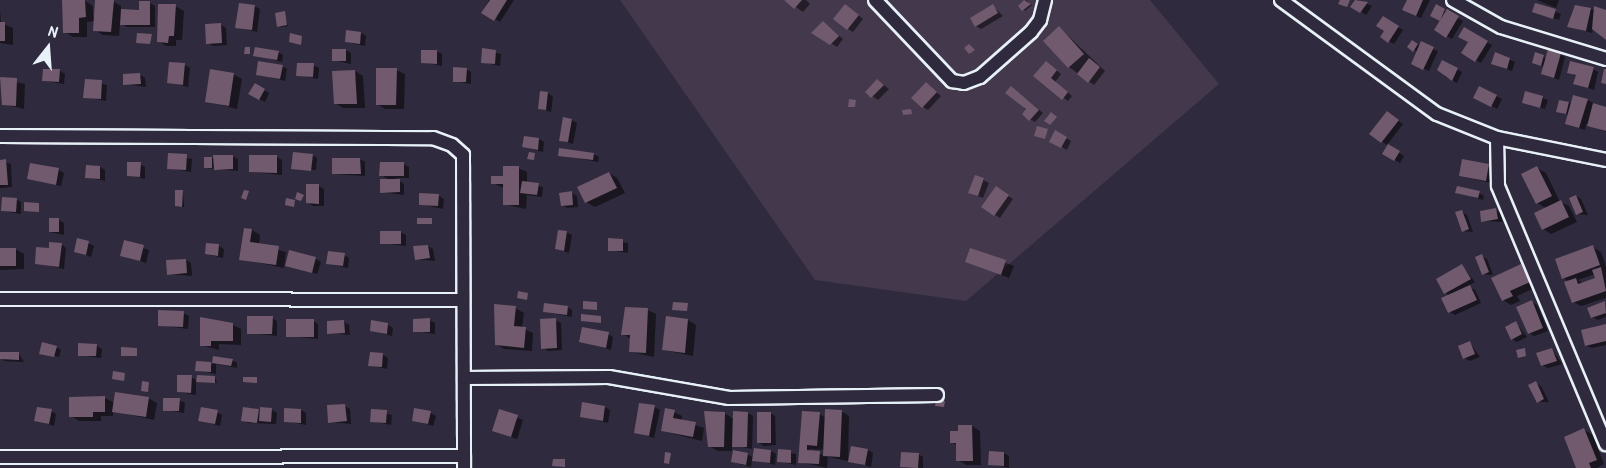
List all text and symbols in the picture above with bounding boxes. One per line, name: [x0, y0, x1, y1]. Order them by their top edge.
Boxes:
north arrow: [18, 18, 78, 78]
text: N: [46, 19, 61, 43]

